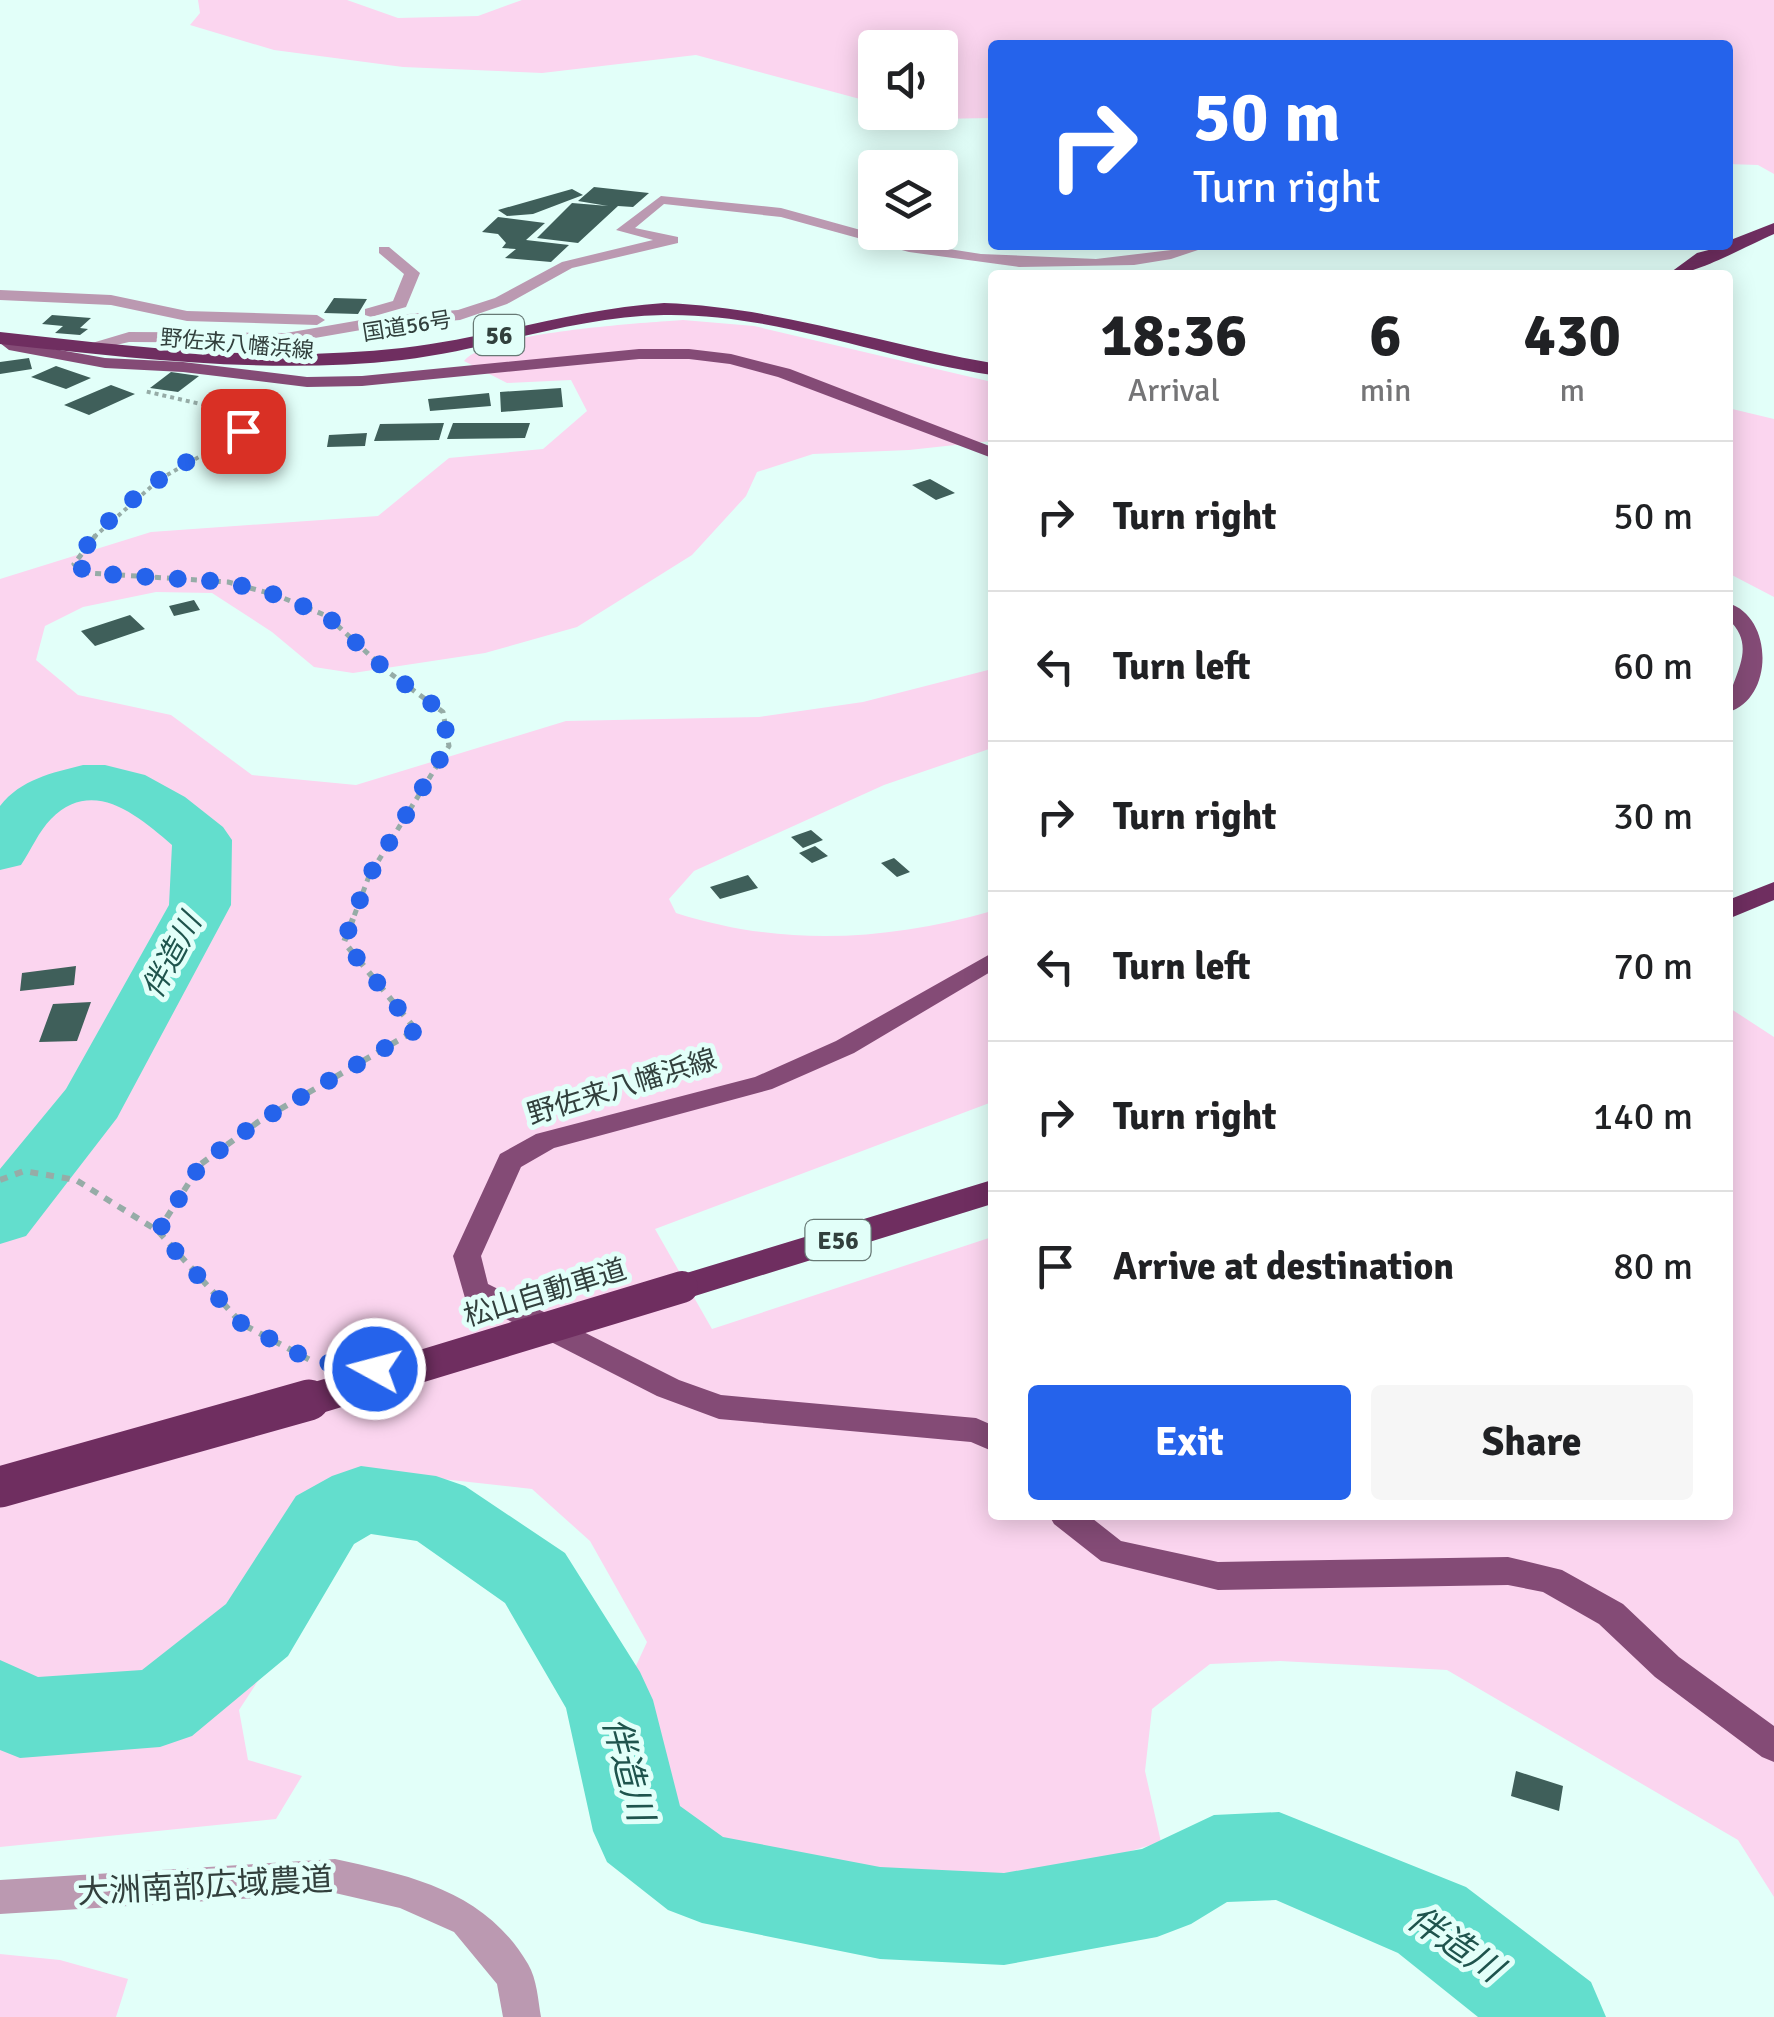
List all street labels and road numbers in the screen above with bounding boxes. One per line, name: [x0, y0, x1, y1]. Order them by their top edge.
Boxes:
street label: 国道56号: [361, 306, 453, 346]
road number: 56: [474, 315, 524, 355]
street label: 野佐来八幡浜線: [159, 324, 315, 364]
street label: 野佐来八幡浜線: [523, 1042, 721, 1132]
road number: E56: [806, 1220, 870, 1260]
street label: 松山自動車道: [460, 1252, 630, 1334]
street label: 大洲南部広域農道: [76, 1860, 334, 1912]

